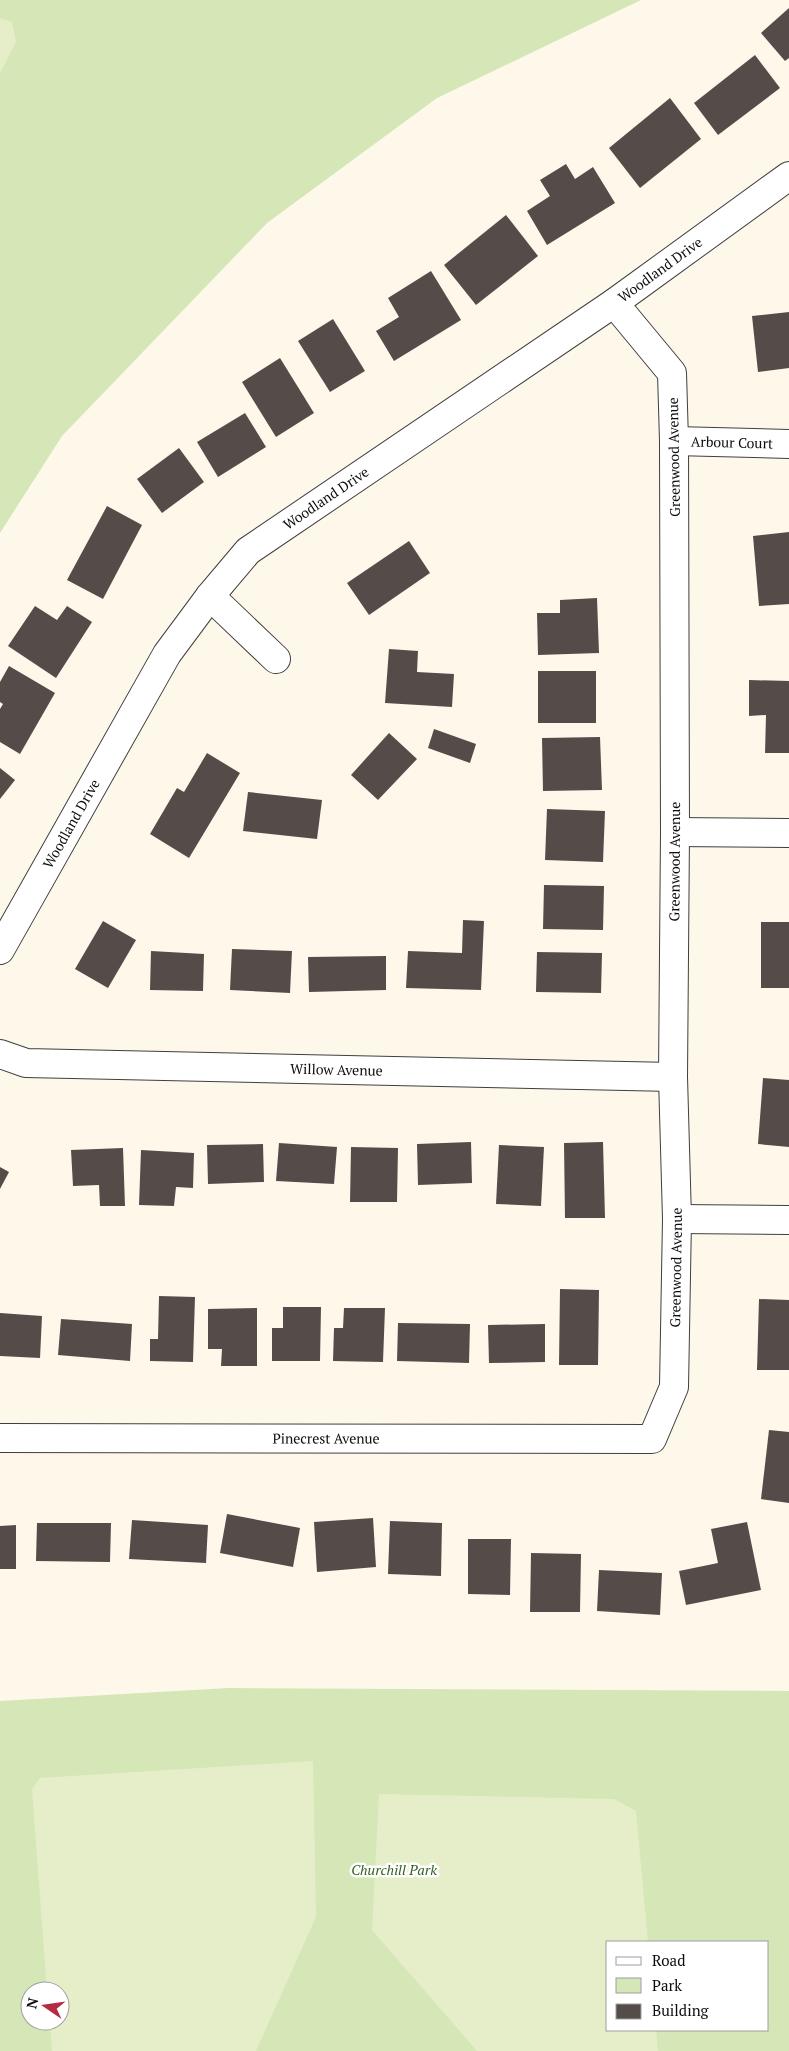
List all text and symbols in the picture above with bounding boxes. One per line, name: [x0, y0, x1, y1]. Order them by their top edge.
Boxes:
street label: Woodland Drive: [614, 232, 706, 306]
street label: Greenwood Avenue: [663, 397, 684, 517]
street label: Arbour Court: [691, 431, 774, 453]
street label: Woodland Drive: [279, 462, 372, 534]
street label: Woodland Drive: [38, 775, 104, 872]
street label: Greenwood Avenue: [664, 802, 684, 922]
street label: Willow Avenue: [290, 1059, 383, 1080]
street label: Greenwood Avenue: [665, 1207, 686, 1328]
street label: Pinecrest Avenue: [272, 1428, 380, 1448]
park label: Churchill Park: [351, 1860, 437, 1879]
legend: [606, 1941, 769, 2031]
text: Road: [652, 1950, 685, 1970]
text: Park: [652, 1975, 682, 1995]
north arrow: [20, 1981, 70, 2031]
text: N: [21, 1995, 42, 2010]
text: Building: [652, 2000, 710, 2020]

